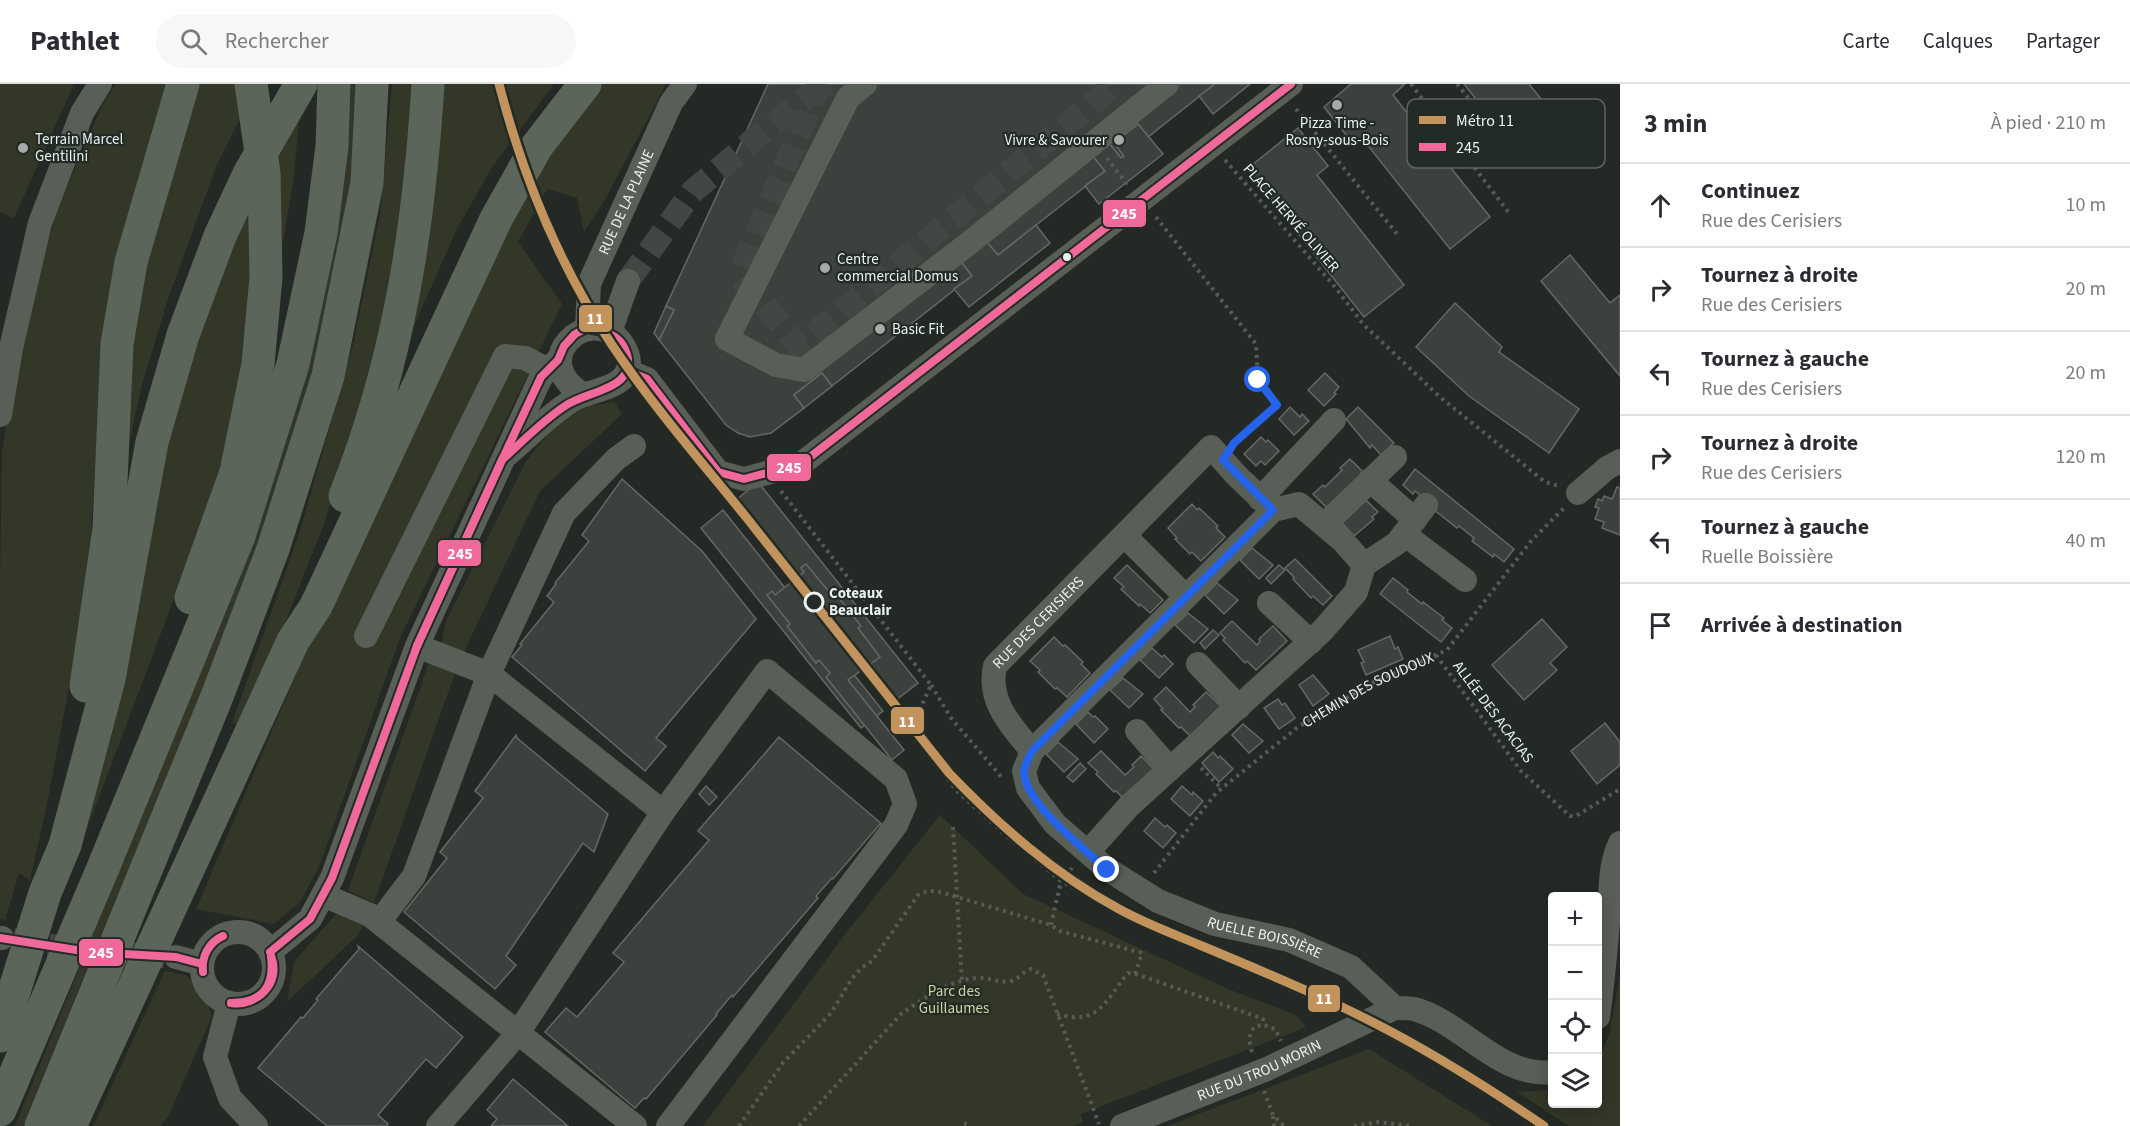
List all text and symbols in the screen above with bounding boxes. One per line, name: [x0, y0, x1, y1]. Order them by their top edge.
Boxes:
search box: [156, 14, 576, 68]
text: Pathlet: [30, 21, 120, 61]
icon: search: [177, 25, 210, 58]
text: Rechercher: [225, 25, 329, 57]
text: Carte: [1843, 26, 1890, 56]
text: Calques: [1923, 26, 1993, 56]
text: Partager: [2026, 26, 2100, 56]
marker: Pizza Time - Rosny-sous-Bois: [1330, 98, 1344, 112]
legend: [1407, 99, 1605, 168]
text: 3 min: [1644, 105, 1707, 142]
text: À pied · 210 m: [1991, 109, 2106, 137]
text: Métro 11: [1456, 110, 1514, 132]
place label: Pizza Time - Rosny-sous-Bois: [1285, 113, 1389, 151]
place label: Terrain Marcel Gentilini: [35, 129, 123, 167]
place label: Vivre & Savourer: [1004, 130, 1108, 151]
marker: Vivre & Savourer: [1112, 133, 1126, 147]
text: 245: [1456, 137, 1480, 159]
marker: Terrain Marcel Gentilini: [16, 141, 30, 155]
street label: RUE DE LA PLAINE: [593, 146, 659, 258]
street label: PLACE HERVÉ OLIVIER: [1238, 159, 1344, 277]
text: Continuez: [1701, 175, 1800, 207]
icon: ahead: [1644, 189, 1677, 222]
text: 10 m: [2066, 191, 2106, 219]
line badge: 245: [1102, 199, 1147, 228]
text: 245: [1111, 203, 1137, 225]
text: Rue des Cerisiers: [1701, 207, 1842, 235]
place label: Centre commercial Domus: [837, 249, 958, 287]
unlabelled marker: [1061, 251, 1073, 263]
text: Tournez à droite: [1701, 259, 1858, 291]
marker: Centre commercial Domus: [818, 261, 832, 275]
icon: right: [1644, 273, 1677, 306]
text: 20 m: [2066, 275, 2106, 303]
text: Rue des Cerisiers: [1701, 291, 1842, 319]
line badge: 11: [578, 304, 613, 333]
text: 11: [587, 308, 603, 330]
place label: Basic Fit: [892, 319, 944, 340]
marker: Basic Fit: [873, 322, 887, 336]
text: Tournez à gauche: [1701, 343, 1869, 375]
icon: left: [1644, 357, 1677, 390]
text: 20 m: [2066, 359, 2106, 387]
route start: [1244, 366, 1270, 392]
text: Rue des Cerisiers: [1701, 375, 1842, 403]
text: Tournez à droite: [1701, 427, 1858, 459]
icon: right: [1644, 441, 1677, 474]
text: 120 m: [2056, 443, 2106, 471]
line badge: 245: [766, 453, 812, 482]
text: 245: [776, 457, 802, 479]
text: Rue des Cerisiers: [1701, 459, 1842, 487]
text: Tournez à gauche: [1701, 511, 1869, 543]
icon: left: [1644, 525, 1677, 558]
text: 40 m: [2066, 527, 2106, 555]
line badge: 245: [437, 539, 482, 567]
text: 245: [447, 543, 473, 565]
text: Ruelle Boissière: [1701, 543, 1833, 571]
street label: RUE DES CERISIERS: [988, 571, 1089, 673]
place label: Coteaux Beauclair: [829, 583, 891, 621]
marker: Coteaux Beauclair: [804, 592, 824, 612]
icon: arrive: [1644, 609, 1677, 642]
text: Arrivée à destination: [1701, 609, 1903, 641]
street label: CHEMIN DES SOUDOUX: [1298, 646, 1437, 733]
street label: ALLÉE DES ACACIAS: [1448, 657, 1538, 767]
line badge: 11: [890, 706, 925, 735]
text: 11: [899, 711, 915, 733]
route end: [1093, 856, 1119, 882]
map controls: [1548, 892, 1602, 1108]
button: +: [1548, 892, 1602, 946]
street label: RUELLE BOISSIÈRE: [1204, 911, 1326, 964]
line badge: 245: [78, 938, 124, 967]
text: 245: [88, 942, 114, 964]
button: −: [1548, 946, 1602, 1000]
park label: Parc des Guillaumes: [919, 981, 989, 1019]
line badge: 11: [1307, 984, 1341, 1013]
text: 11: [1316, 988, 1332, 1010]
button: locate: [1548, 1000, 1602, 1054]
street label: RUE DU TROU MORIN: [1194, 1034, 1325, 1106]
button: layers: [1548, 1054, 1602, 1108]

